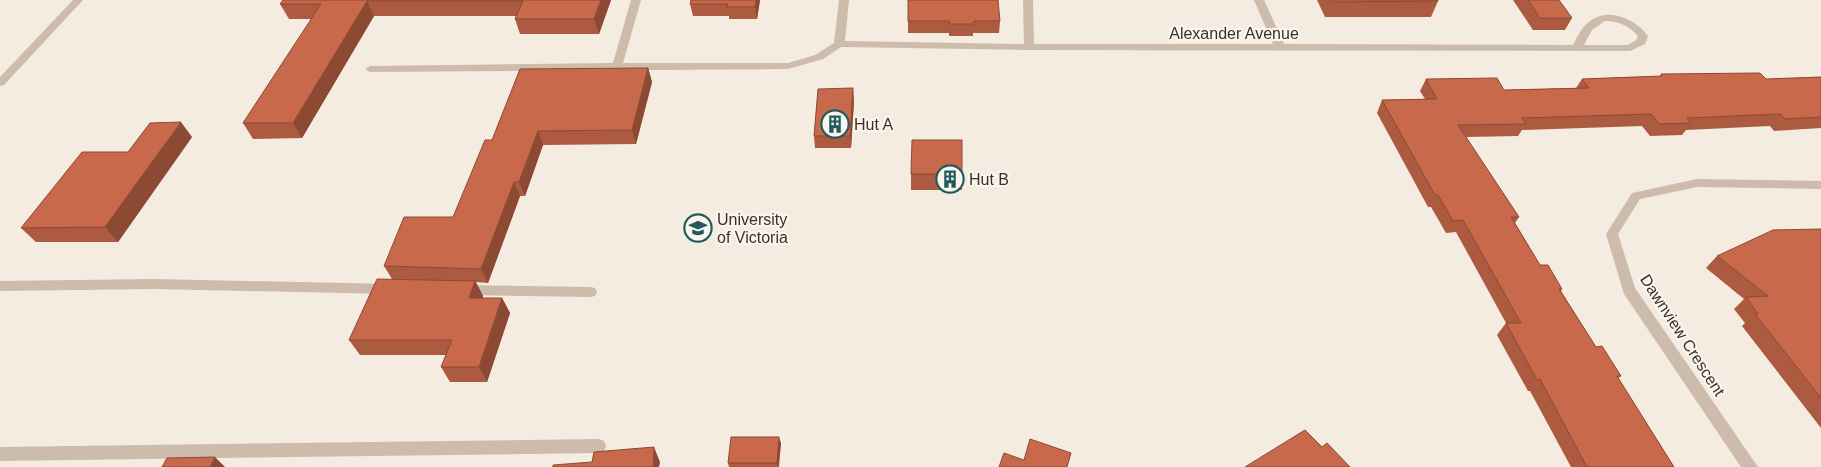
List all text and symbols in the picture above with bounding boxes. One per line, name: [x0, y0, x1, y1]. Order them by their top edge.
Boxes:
street label: Alexander Avenue: [1169, 25, 1299, 42]
building icon: Hut A: [820, 109, 850, 139]
place label: Hut A: [854, 116, 893, 133]
building icon: Hut B: [935, 164, 965, 194]
place label: Hut B: [969, 171, 1009, 188]
place label: University of Victoria: [717, 211, 788, 246]
school or university icon: University of Victoria: [683, 213, 713, 243]
street label: Dawnview Crescent: [1637, 271, 1729, 400]

